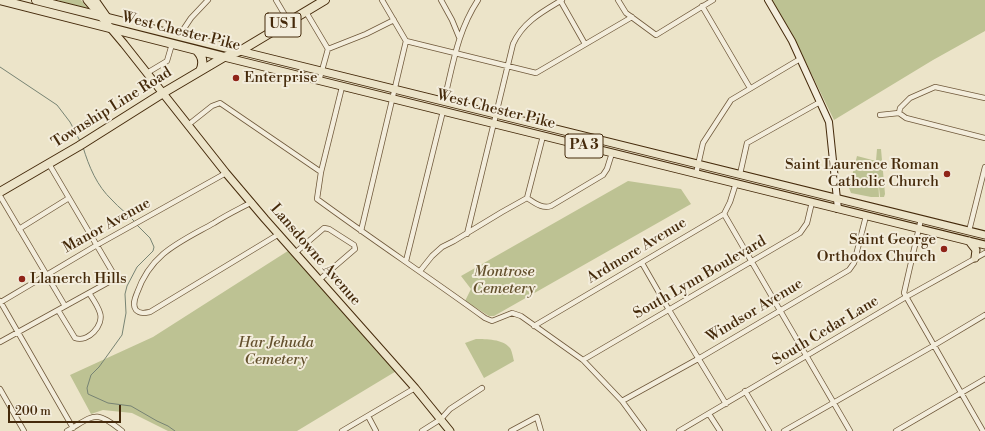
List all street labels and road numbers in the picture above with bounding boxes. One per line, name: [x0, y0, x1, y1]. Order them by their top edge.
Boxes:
street label: West Chester Pike: [120, 9, 242, 55]
road number: US 1: [265, 13, 301, 37]
street label: Township Line Road: [49, 64, 175, 152]
street label: West Chester Pike: [435, 87, 557, 133]
road number: PA 3: [565, 134, 603, 158]
street label: Manor Avenue: [60, 195, 154, 257]
street label: Lansdowne Avenue: [266, 200, 364, 310]
street label: Ardmore Avenue: [584, 214, 690, 288]
street label: South Lynn Boulevard: [630, 233, 770, 323]
street label: Windsor Avenue: [703, 275, 807, 347]
street label: South Cedar Lane: [770, 292, 882, 370]

